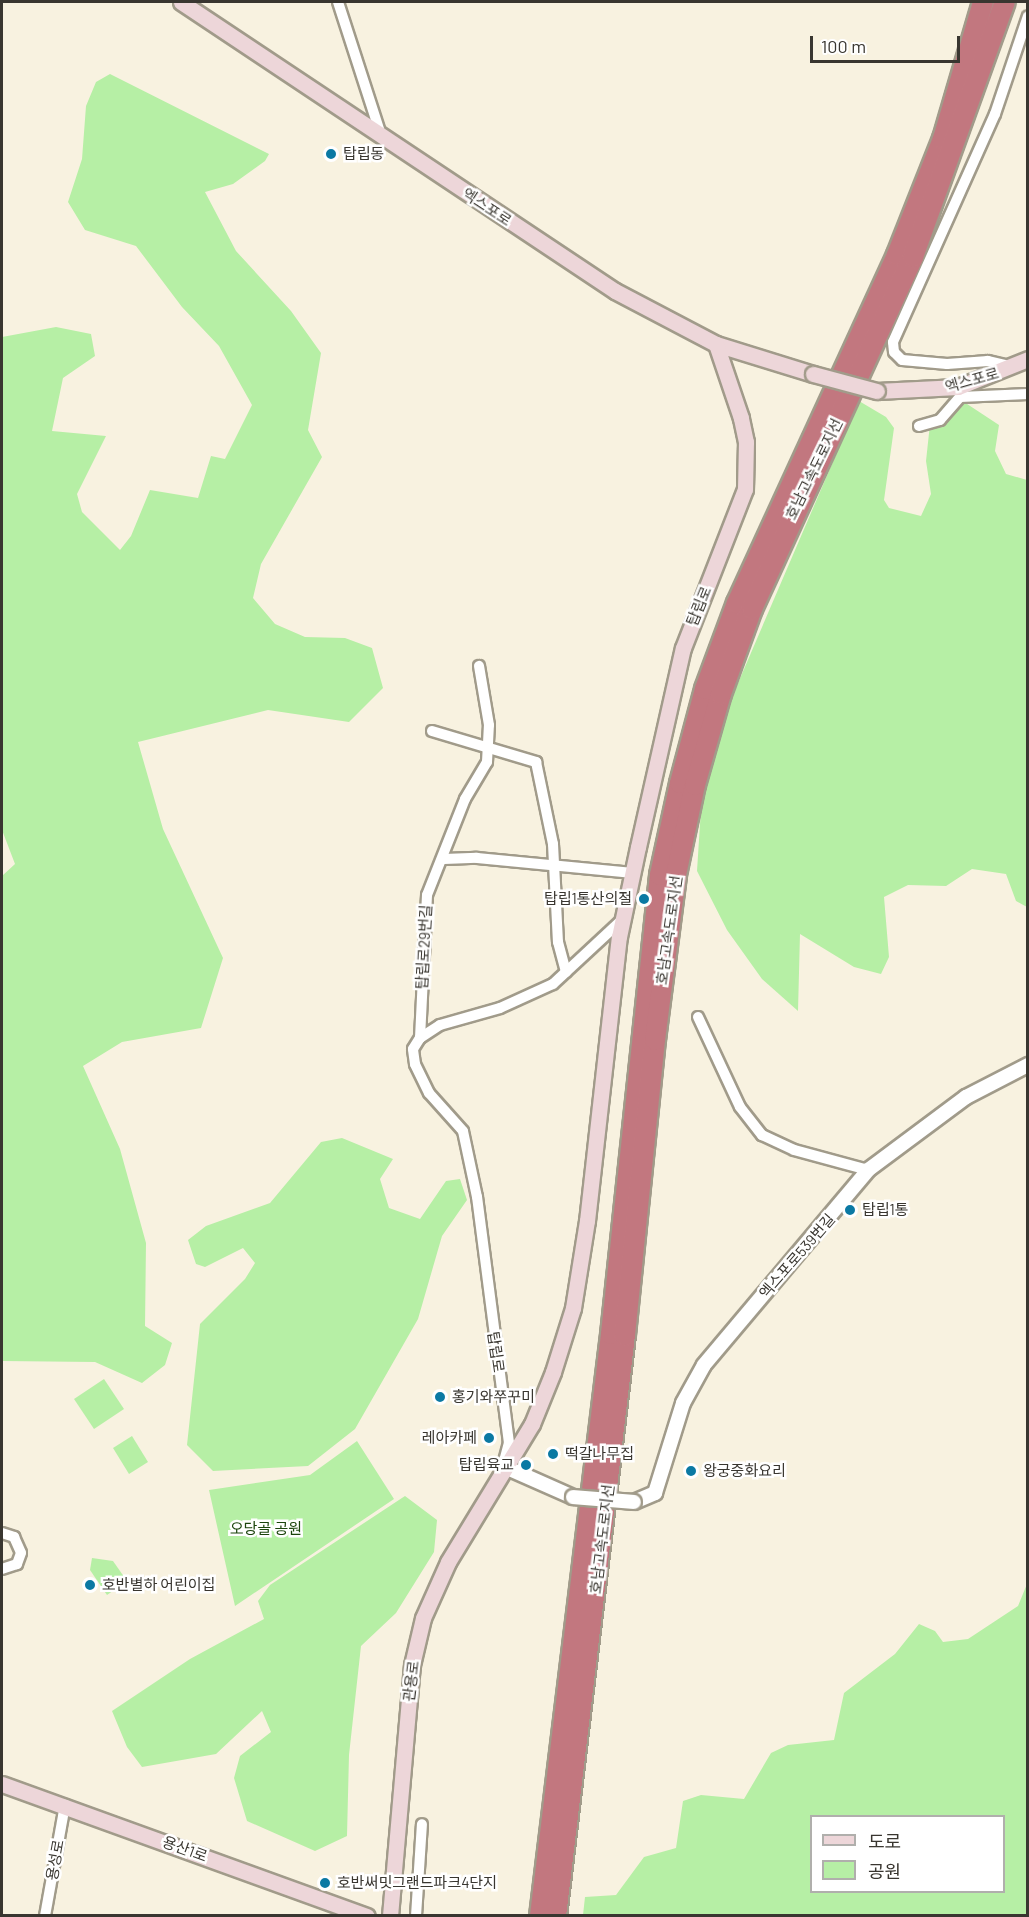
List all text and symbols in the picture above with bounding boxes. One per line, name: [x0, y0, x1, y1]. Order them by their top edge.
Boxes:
scale bar: [813, 24, 963, 62]
text: 100 m: [821, 35, 866, 57]
place label: 탑립동: [343, 145, 384, 163]
marker: 탑립동: [324, 147, 338, 161]
street label: 엑스포로: [459, 184, 515, 230]
street label: 엑스포로: [943, 364, 1001, 396]
street label: 호남고속도로지선: [782, 415, 846, 523]
street label: 탑립로: [683, 583, 715, 629]
street label: 호남고속도로지선: [652, 874, 686, 986]
place label: 탑립1통산의절: [544, 890, 632, 908]
marker: 탑립1통산의절: [637, 892, 651, 906]
street label: 탑립로29번길: [413, 904, 435, 990]
place label: 탑립1통: [862, 1201, 909, 1219]
marker: 탑립1통: [843, 1203, 857, 1217]
street label: 엑스포로539번길: [755, 1210, 839, 1302]
street label: 탑립로: [484, 1330, 508, 1374]
place label: 홍기와쭈꾸미: [452, 1388, 535, 1406]
marker: 홍기와쭈꾸미: [433, 1390, 447, 1404]
place label: 레아카페: [422, 1429, 477, 1447]
marker: 레아카페: [482, 1431, 496, 1445]
place label: 떡갈나무집: [565, 1445, 634, 1463]
marker: 떡갈나무집: [546, 1447, 560, 1461]
place label: 탑립육교: [459, 1456, 514, 1474]
marker: 탑립육교: [519, 1458, 533, 1472]
place label: 왕궁중화요리: [703, 1462, 786, 1480]
marker: 왕궁중화요리: [684, 1464, 698, 1478]
street label: 호남고속도로지선: [586, 1483, 618, 1595]
park label: 오당골 공원: [230, 1520, 302, 1538]
place label: 호반별하 어린이집: [102, 1576, 215, 1594]
marker: 호반별하 어린이집: [83, 1578, 97, 1592]
street label: 관용로: [400, 1659, 422, 1703]
legend: [810, 1815, 1005, 1893]
text: 도로: [868, 1830, 901, 1852]
street label: 용산1로: [160, 1833, 210, 1865]
street label: 용성로: [43, 1838, 67, 1882]
text: 공원: [868, 1860, 901, 1882]
place label: 호반써밋그랜드파크4단지: [337, 1874, 497, 1892]
marker: 호반써밋그랜드파크4단지: [318, 1876, 332, 1890]

